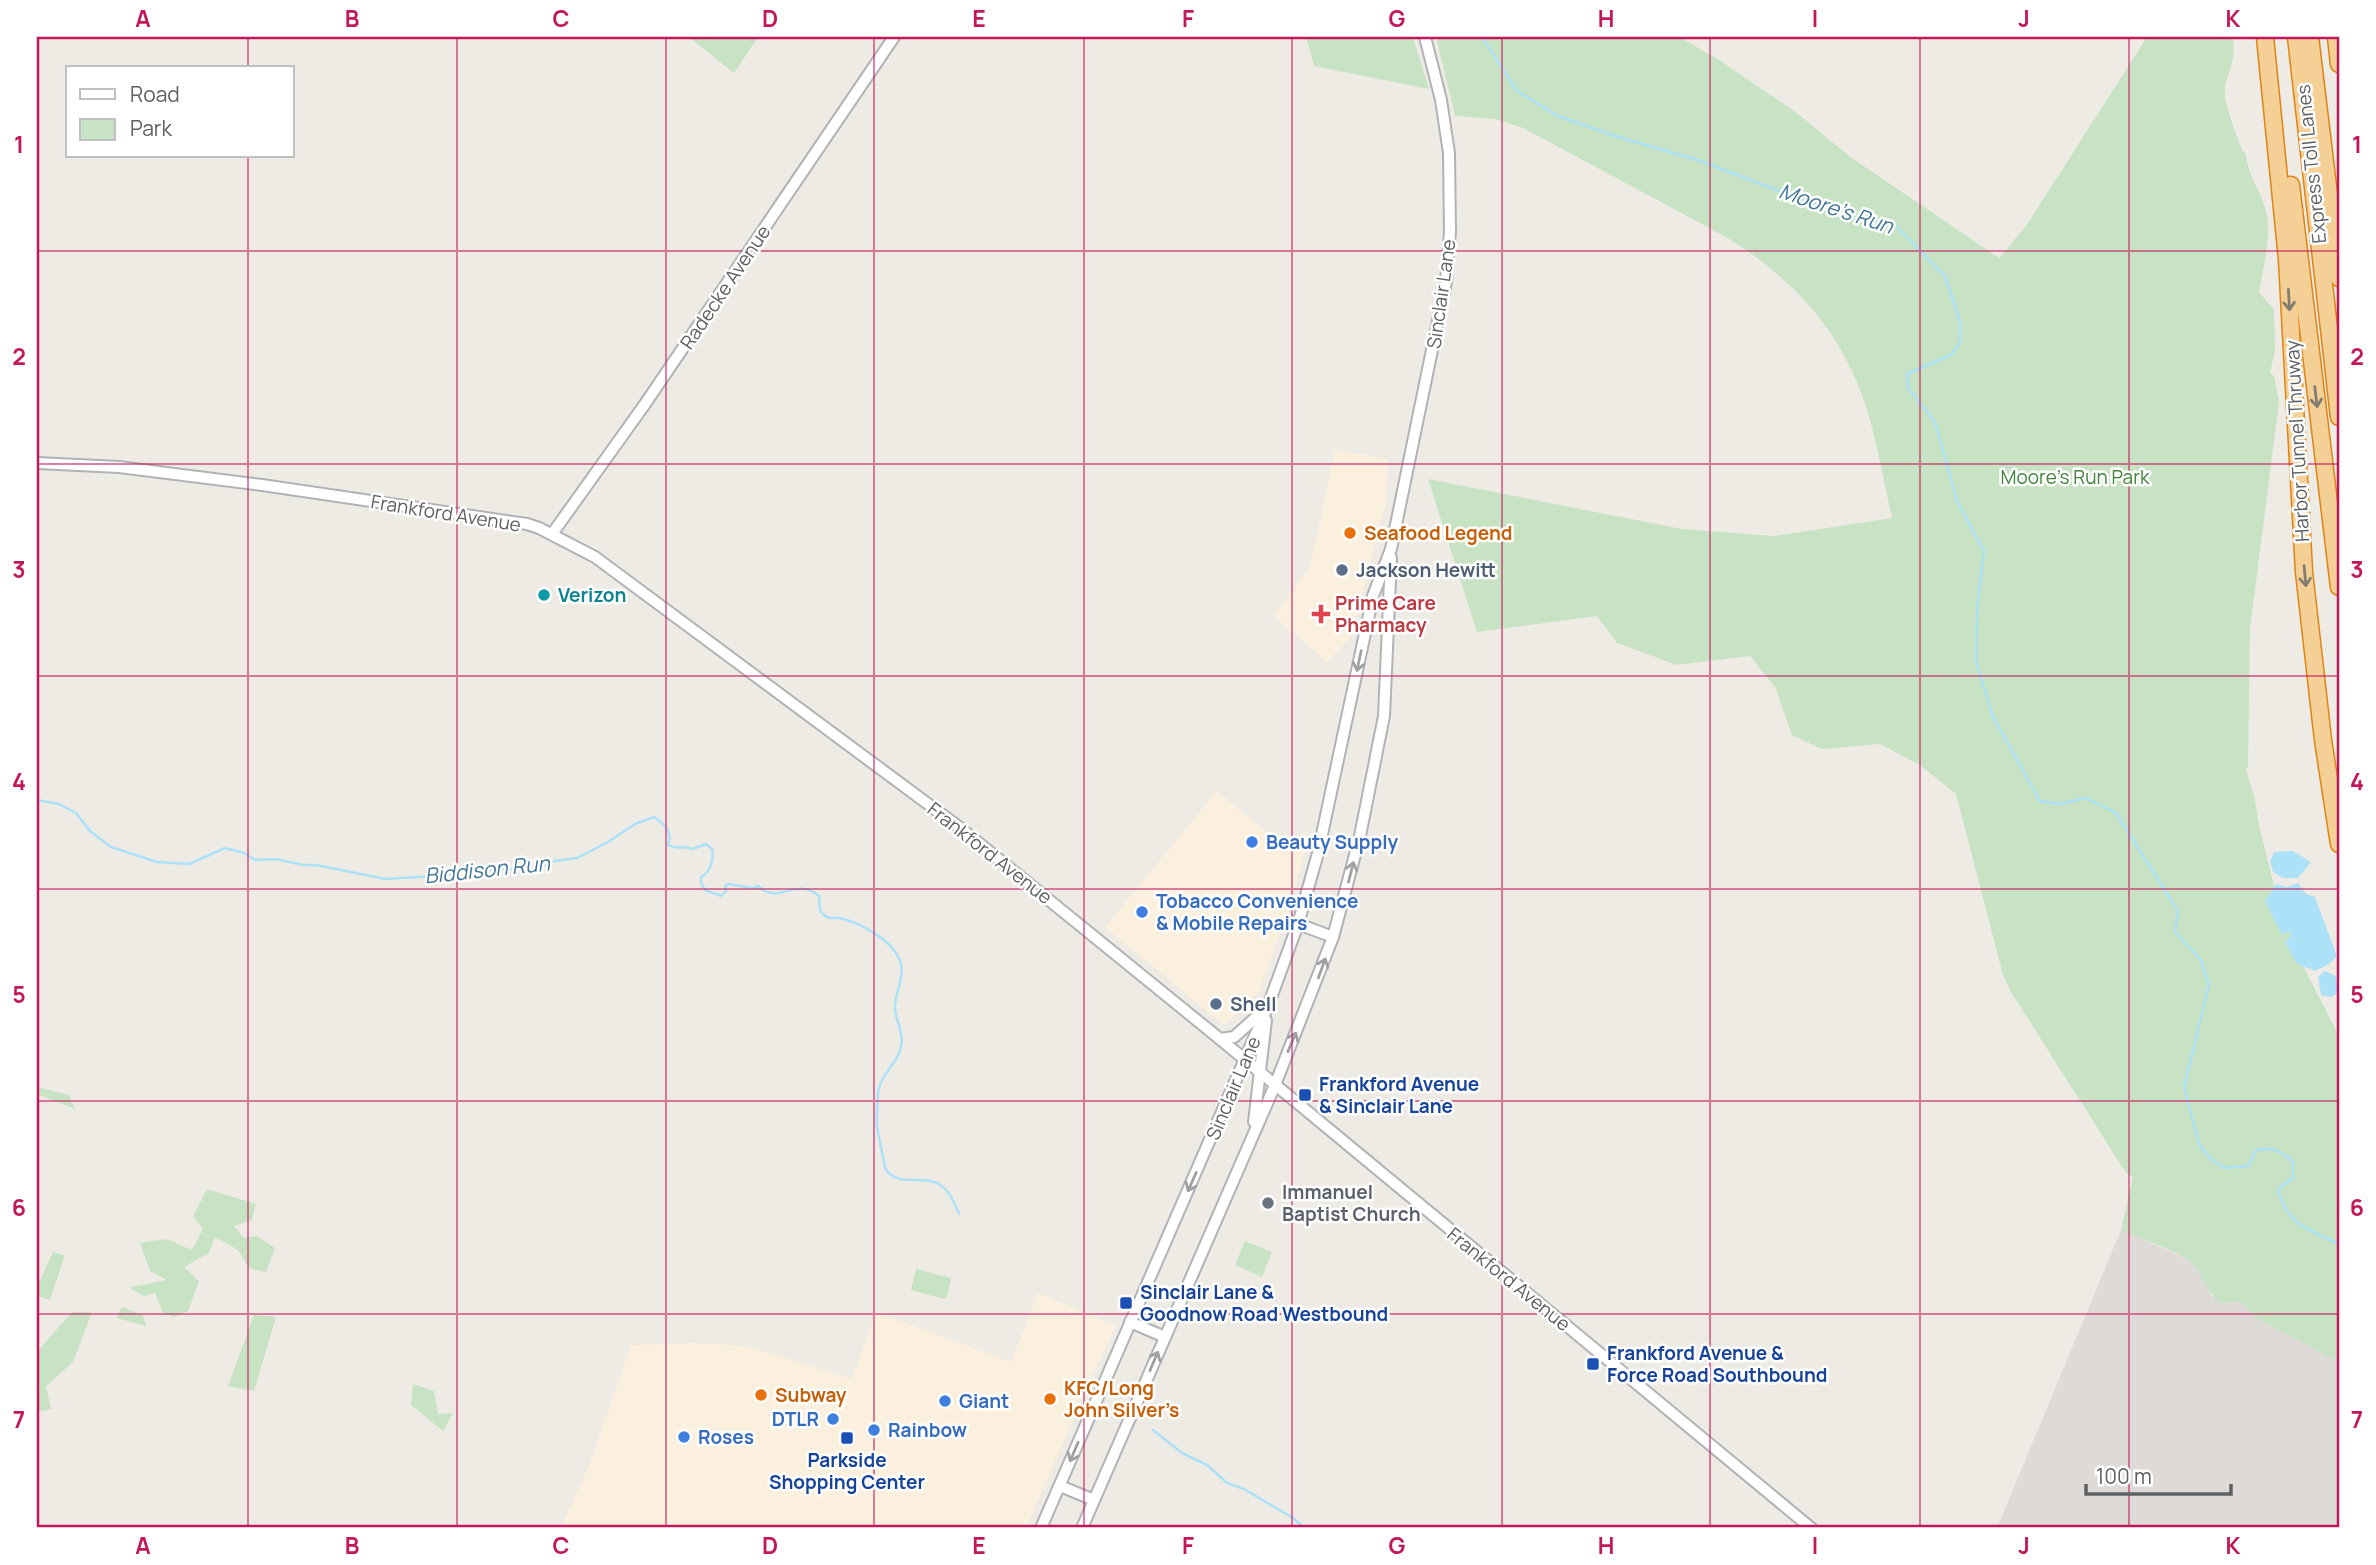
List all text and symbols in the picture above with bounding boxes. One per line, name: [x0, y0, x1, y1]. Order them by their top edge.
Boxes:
text: A: [135, 2, 151, 34]
text: B: [345, 2, 359, 34]
text: C: [553, 2, 570, 34]
text: D: [762, 2, 778, 34]
text: E: [972, 2, 986, 34]
text: F: [1182, 2, 1194, 34]
text: G: [1389, 2, 1406, 34]
text: H: [1598, 2, 1614, 34]
text: I: [1812, 2, 1818, 34]
text: J: [2018, 2, 2030, 34]
text: K: [2226, 2, 2241, 34]
legend: [66, 66, 294, 158]
text: Road: [130, 80, 180, 108]
street label: Express Toll Lanes: [2290, 83, 2332, 245]
text: Park: [130, 114, 172, 142]
text: 1: [14, 128, 24, 160]
text: 1: [2352, 128, 2362, 160]
water label: Moore's Run: [1776, 176, 1898, 240]
street label: Radecke Avenue: [674, 220, 776, 354]
street label: Sinclair Lane: [1420, 238, 1462, 350]
one-way arrow: [2283, 288, 2296, 311]
text: 2: [12, 340, 26, 372]
street label: Harbor Tunnel Thruway: [2279, 340, 2315, 542]
text: 2: [2350, 340, 2364, 372]
one-way arrow: [2310, 385, 2323, 407]
park label: Moore's Run Park: [2001, 464, 2150, 490]
street label: Frankford Avenue: [369, 488, 523, 538]
place label: Seafood Legend: [1364, 520, 1512, 546]
marker: Seafood Legend: [1342, 525, 1358, 541]
text: 3: [12, 553, 26, 585]
text: 3: [2350, 553, 2364, 585]
place label: Jackson Hewitt: [1356, 557, 1496, 583]
marker: Jackson Hewitt: [1334, 562, 1350, 578]
one-way arrow: [2299, 564, 2312, 587]
place label: Verizon: [558, 582, 626, 608]
marker: Verizon: [536, 587, 552, 603]
place label: Prime Care Pharmacy: [1335, 590, 1436, 638]
marker: Prime Care Pharmacy: [1313, 606, 1329, 622]
one-way arrow: [1351, 649, 1365, 672]
text: 4: [12, 765, 26, 797]
text: 4: [2350, 765, 2364, 797]
street label: Frankford Avenue: [922, 796, 1058, 910]
place label: Beauty Supply: [1266, 829, 1399, 855]
marker: Beauty Supply: [1244, 834, 1260, 850]
water label: Biddison Run: [423, 848, 552, 890]
one-way arrow: [1345, 861, 1358, 883]
place label: Tobacco Convenience & Mobile Repairs: [1156, 888, 1358, 936]
marker: Tobacco Convenience & Mobile Repairs: [1134, 904, 1150, 920]
one-way arrow: [1316, 958, 1329, 980]
text: 5: [12, 978, 26, 1010]
text: 5: [2350, 978, 2364, 1010]
place label: Shell: [1230, 991, 1276, 1017]
marker: Shell: [1208, 996, 1224, 1012]
street label: Sinclair Lane: [1199, 1032, 1267, 1144]
one-way arrow: [1287, 1032, 1300, 1053]
place label: Frankford Avenue & Sinclair Lane: [1319, 1071, 1479, 1119]
marker: Frankford Avenue & Sinclair Lane: [1297, 1087, 1313, 1103]
one-way arrow: [1185, 1171, 1198, 1192]
place label: Immanuel Baptist Church: [1282, 1179, 1421, 1227]
text: 6: [12, 1191, 26, 1223]
text: 6: [2350, 1191, 2364, 1223]
marker: Immanuel Baptist Church: [1260, 1195, 1276, 1211]
street label: Frankford Avenue: [1442, 1221, 1576, 1337]
place label: Sinclair Lane & Goodnow Road Westbound: [1140, 1279, 1388, 1327]
marker: Sinclair Lane & Goodnow Road Westbound: [1118, 1295, 1134, 1311]
place label: Frankford Avenue & Force Road Southbound: [1607, 1340, 1827, 1388]
one-way arrow: [1148, 1351, 1161, 1373]
marker: Frankford Avenue & Force Road Southbound: [1585, 1356, 1601, 1372]
place label: KFC/Long John Silver’s: [1064, 1375, 1179, 1423]
place label: Subway: [775, 1382, 847, 1408]
marker: Subway: [753, 1387, 769, 1403]
place label: Giant: [959, 1388, 1009, 1414]
marker: KFC/Long John Silver’s: [1042, 1391, 1058, 1407]
marker: Giant: [937, 1393, 953, 1409]
text: 7: [13, 1403, 25, 1435]
text: 7: [2351, 1403, 2363, 1435]
place label: DTLR: [772, 1406, 819, 1432]
marker: DTLR: [825, 1411, 841, 1427]
place label: Rainbow: [888, 1417, 967, 1443]
marker: Rainbow: [866, 1422, 882, 1438]
place label: Roses: [698, 1424, 754, 1450]
marker: Roses: [676, 1429, 692, 1445]
marker: Parkside Shopping Center: [839, 1430, 855, 1446]
one-way arrow: [1067, 1441, 1080, 1462]
place label: Parkside Shopping Center: [769, 1447, 925, 1495]
scale bar: [2086, 1453, 2231, 1497]
text: 100 m: [2096, 1462, 2152, 1490]
text: A: [135, 1529, 151, 1561]
text: B: [345, 1529, 359, 1561]
text: C: [553, 1529, 570, 1561]
text: D: [762, 1529, 778, 1561]
text: E: [972, 1529, 986, 1561]
text: F: [1182, 1529, 1194, 1561]
text: G: [1389, 1529, 1406, 1561]
text: H: [1598, 1529, 1614, 1561]
text: I: [1812, 1529, 1818, 1561]
text: J: [2018, 1529, 2030, 1561]
text: K: [2226, 1529, 2241, 1561]

